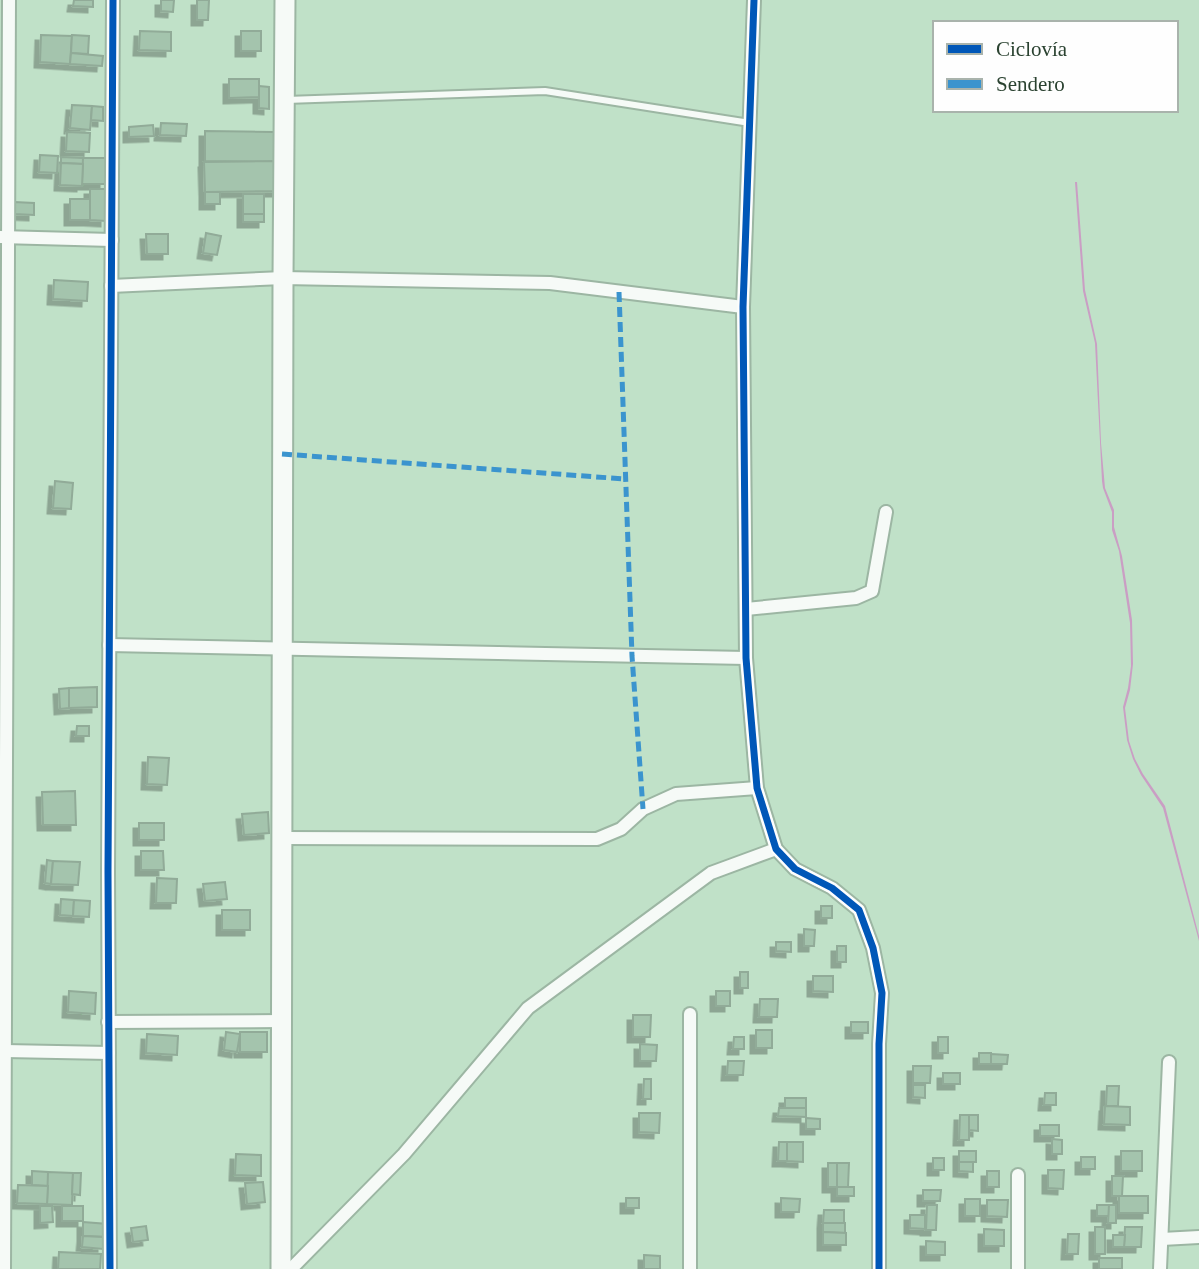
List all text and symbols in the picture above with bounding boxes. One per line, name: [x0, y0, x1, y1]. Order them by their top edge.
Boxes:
legend: [933, 21, 1178, 112]
text: Ciclovía: [996, 37, 1068, 61]
text: Sendero: [996, 72, 1065, 96]

